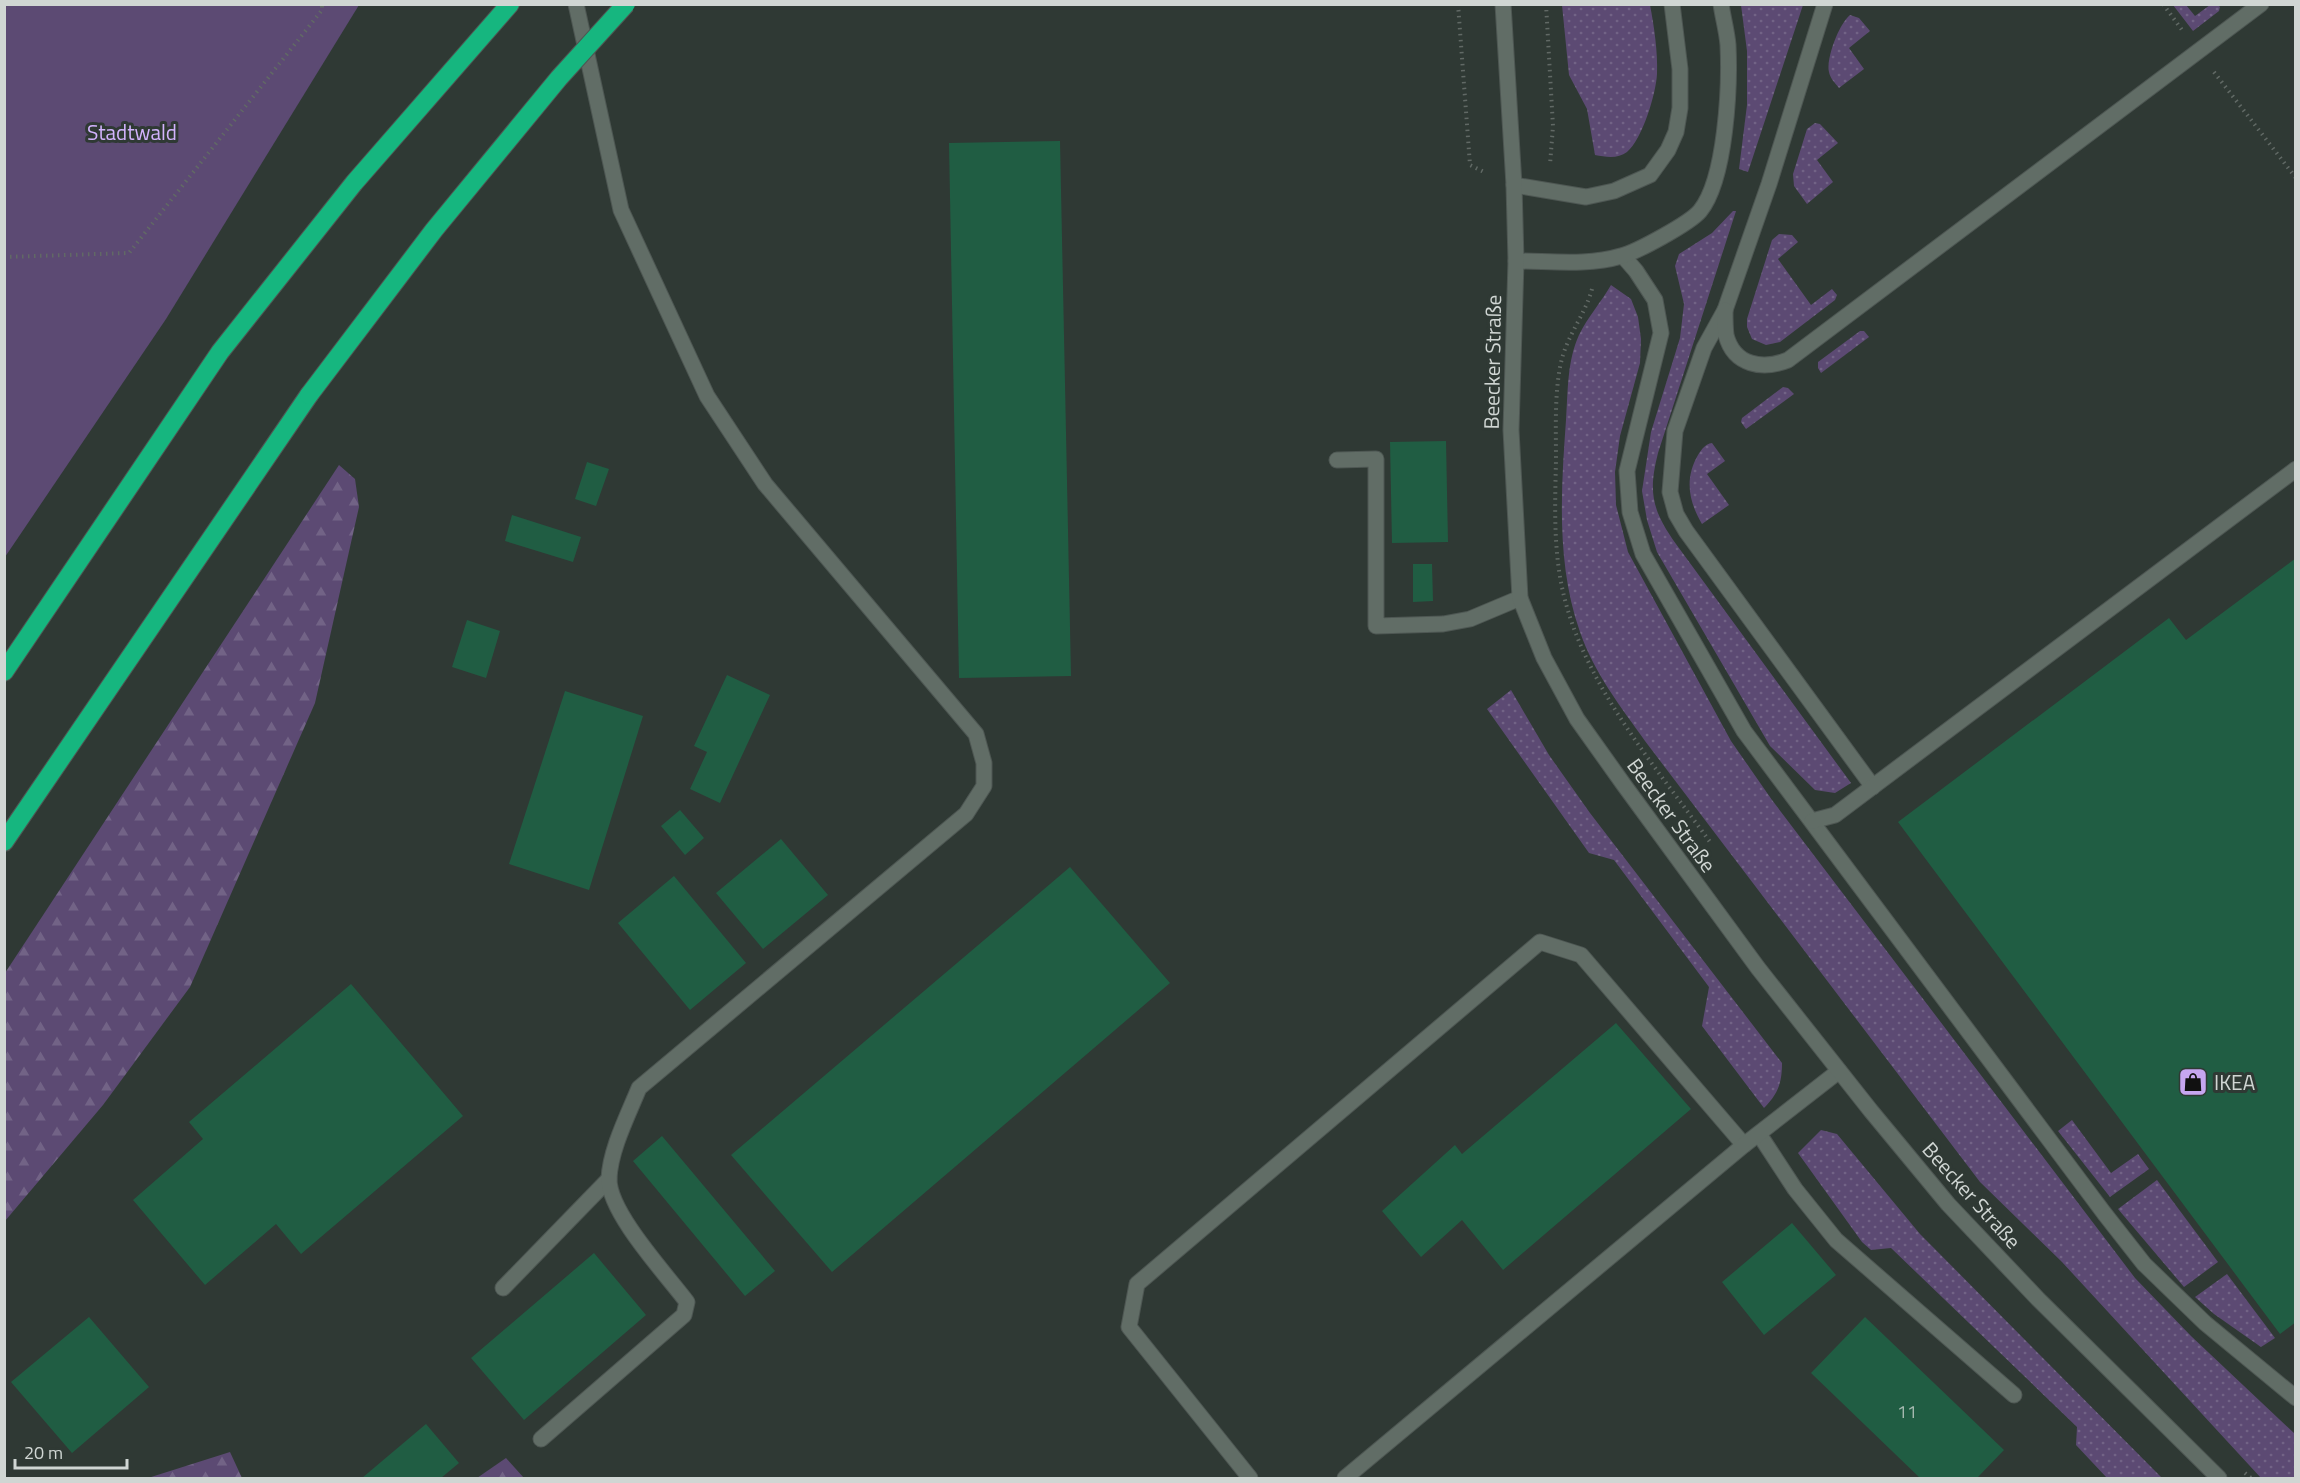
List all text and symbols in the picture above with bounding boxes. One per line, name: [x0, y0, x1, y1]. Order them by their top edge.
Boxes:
park label: Stadtwald: [87, 116, 177, 148]
street label: Beecker Straße: [1475, 294, 1509, 430]
street label: Beecker Straße: [1619, 751, 1725, 879]
shop icon: IKEA: [2177, 1066, 2209, 1098]
place label: IKEA: [2214, 1066, 2256, 1098]
street label: Beecker Straße: [1915, 1134, 2029, 1256]
house number: 11: [1897, 1398, 1917, 1425]
scale bar: [15, 1432, 128, 1470]
text: 20 m: [24, 1439, 63, 1466]

